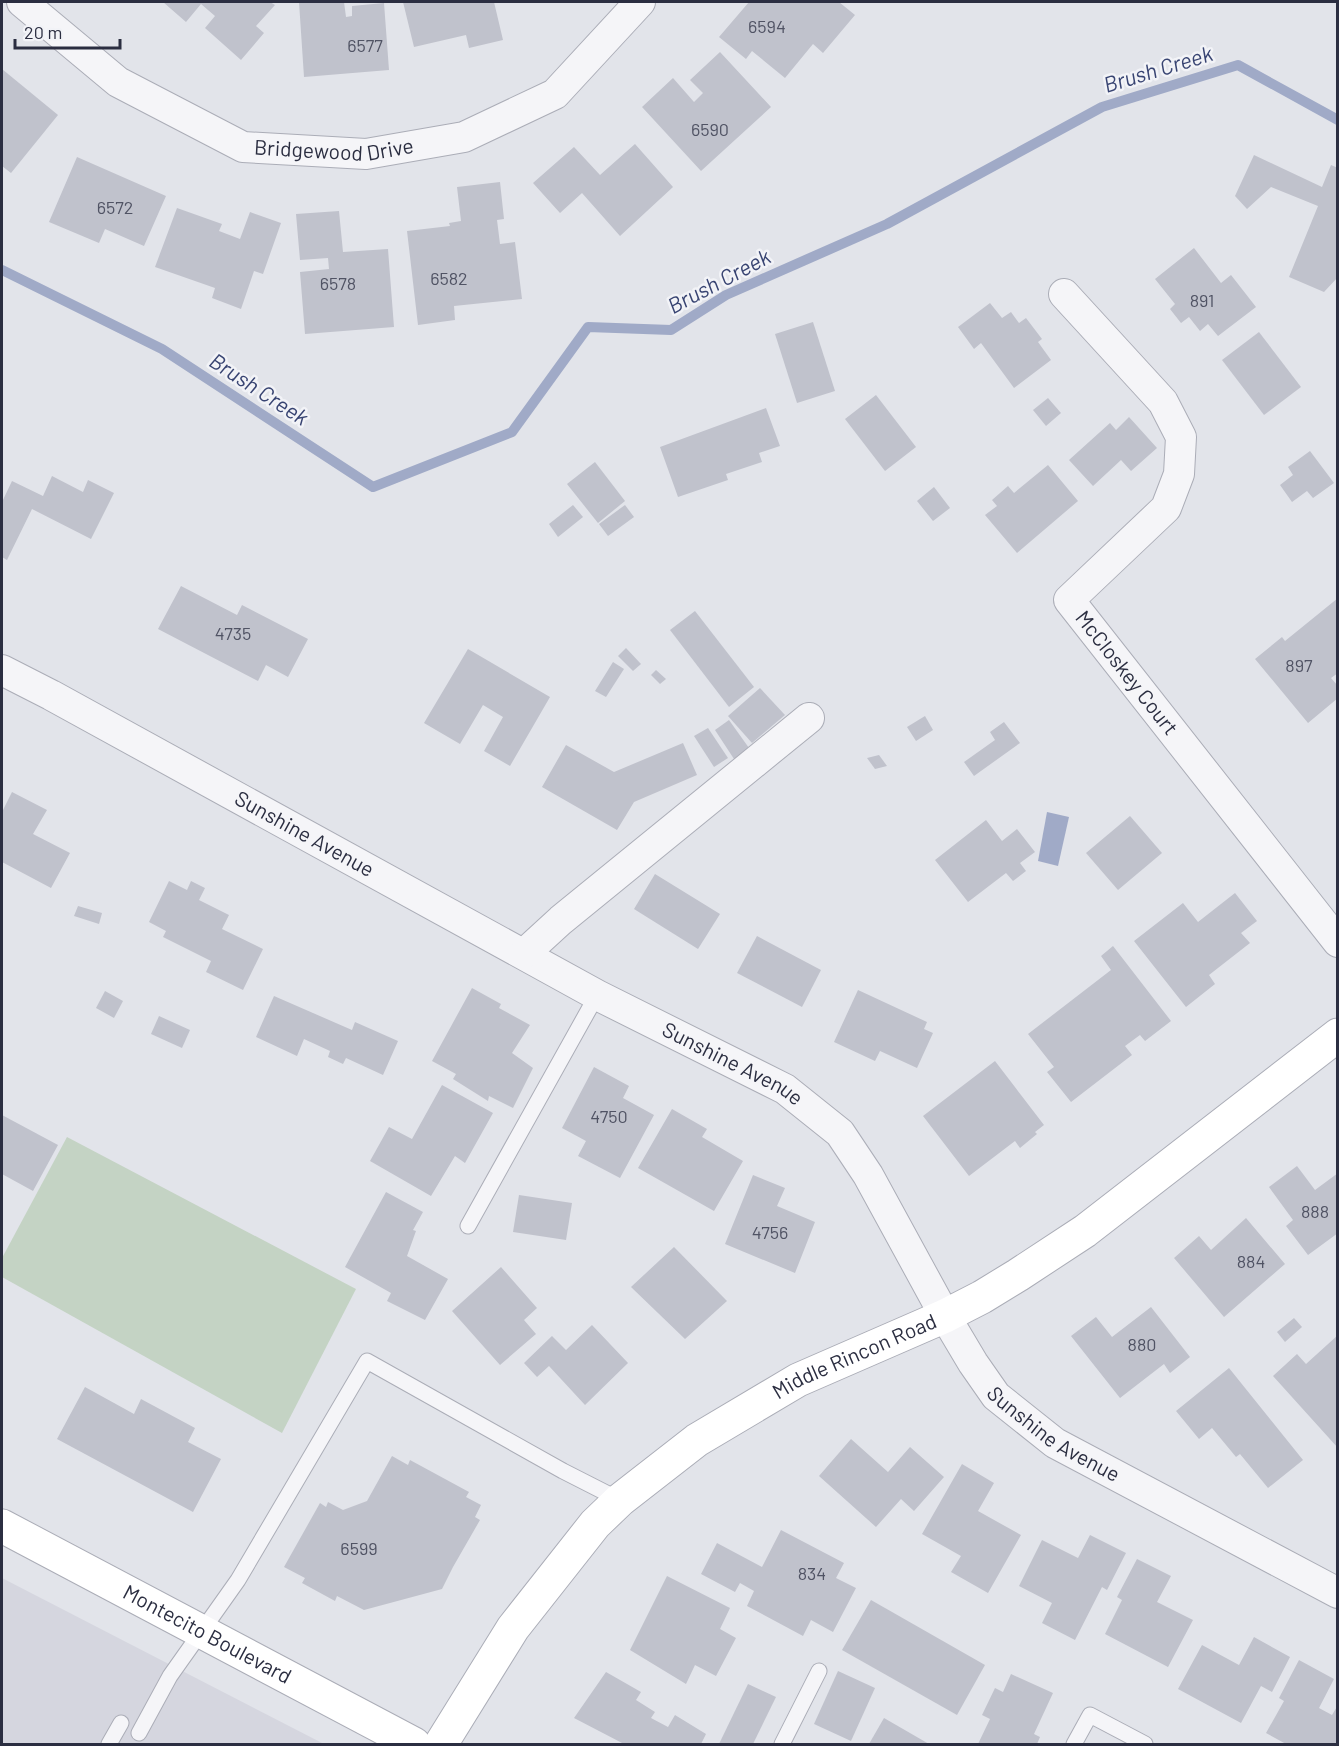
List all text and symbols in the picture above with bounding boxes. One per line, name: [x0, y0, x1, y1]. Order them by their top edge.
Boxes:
scale bar: [15, 12, 120, 50]
house number: 6594: [748, 15, 786, 37]
text: 20 m: [24, 21, 62, 43]
house number: 6577: [347, 34, 383, 56]
water label: Brush Creek: [1100, 39, 1216, 97]
house number: 6590: [691, 118, 729, 140]
street label: Bridgewood Drive: [253, 132, 415, 165]
house number: 6572: [97, 196, 133, 218]
water label: Brush Creek: [663, 242, 775, 318]
house number: 6582: [430, 267, 468, 289]
house number: 6578: [320, 272, 356, 294]
house number: 891: [1190, 289, 1214, 311]
water label: Brush Creek: [205, 347, 314, 430]
street label: McCloskey Court: [1071, 605, 1184, 739]
house number: 4735: [215, 622, 251, 644]
house number: 897: [1285, 654, 1313, 676]
street label: Sunshine Avenue: [231, 785, 379, 881]
street label: Sunshine Avenue: [659, 1016, 809, 1110]
house number: 4750: [590, 1105, 628, 1127]
house number: 888: [1301, 1200, 1329, 1222]
house number: 4756: [752, 1221, 788, 1243]
house number: 884: [1237, 1250, 1265, 1272]
street label: Middle Rincon Road: [767, 1307, 940, 1403]
house number: 880: [1128, 1333, 1156, 1355]
street label: Sunshine Avenue: [982, 1381, 1125, 1486]
house number: 6599: [340, 1537, 378, 1559]
house number: 834: [798, 1562, 826, 1584]
street label: Montecito Boulevard: [119, 1578, 296, 1688]

